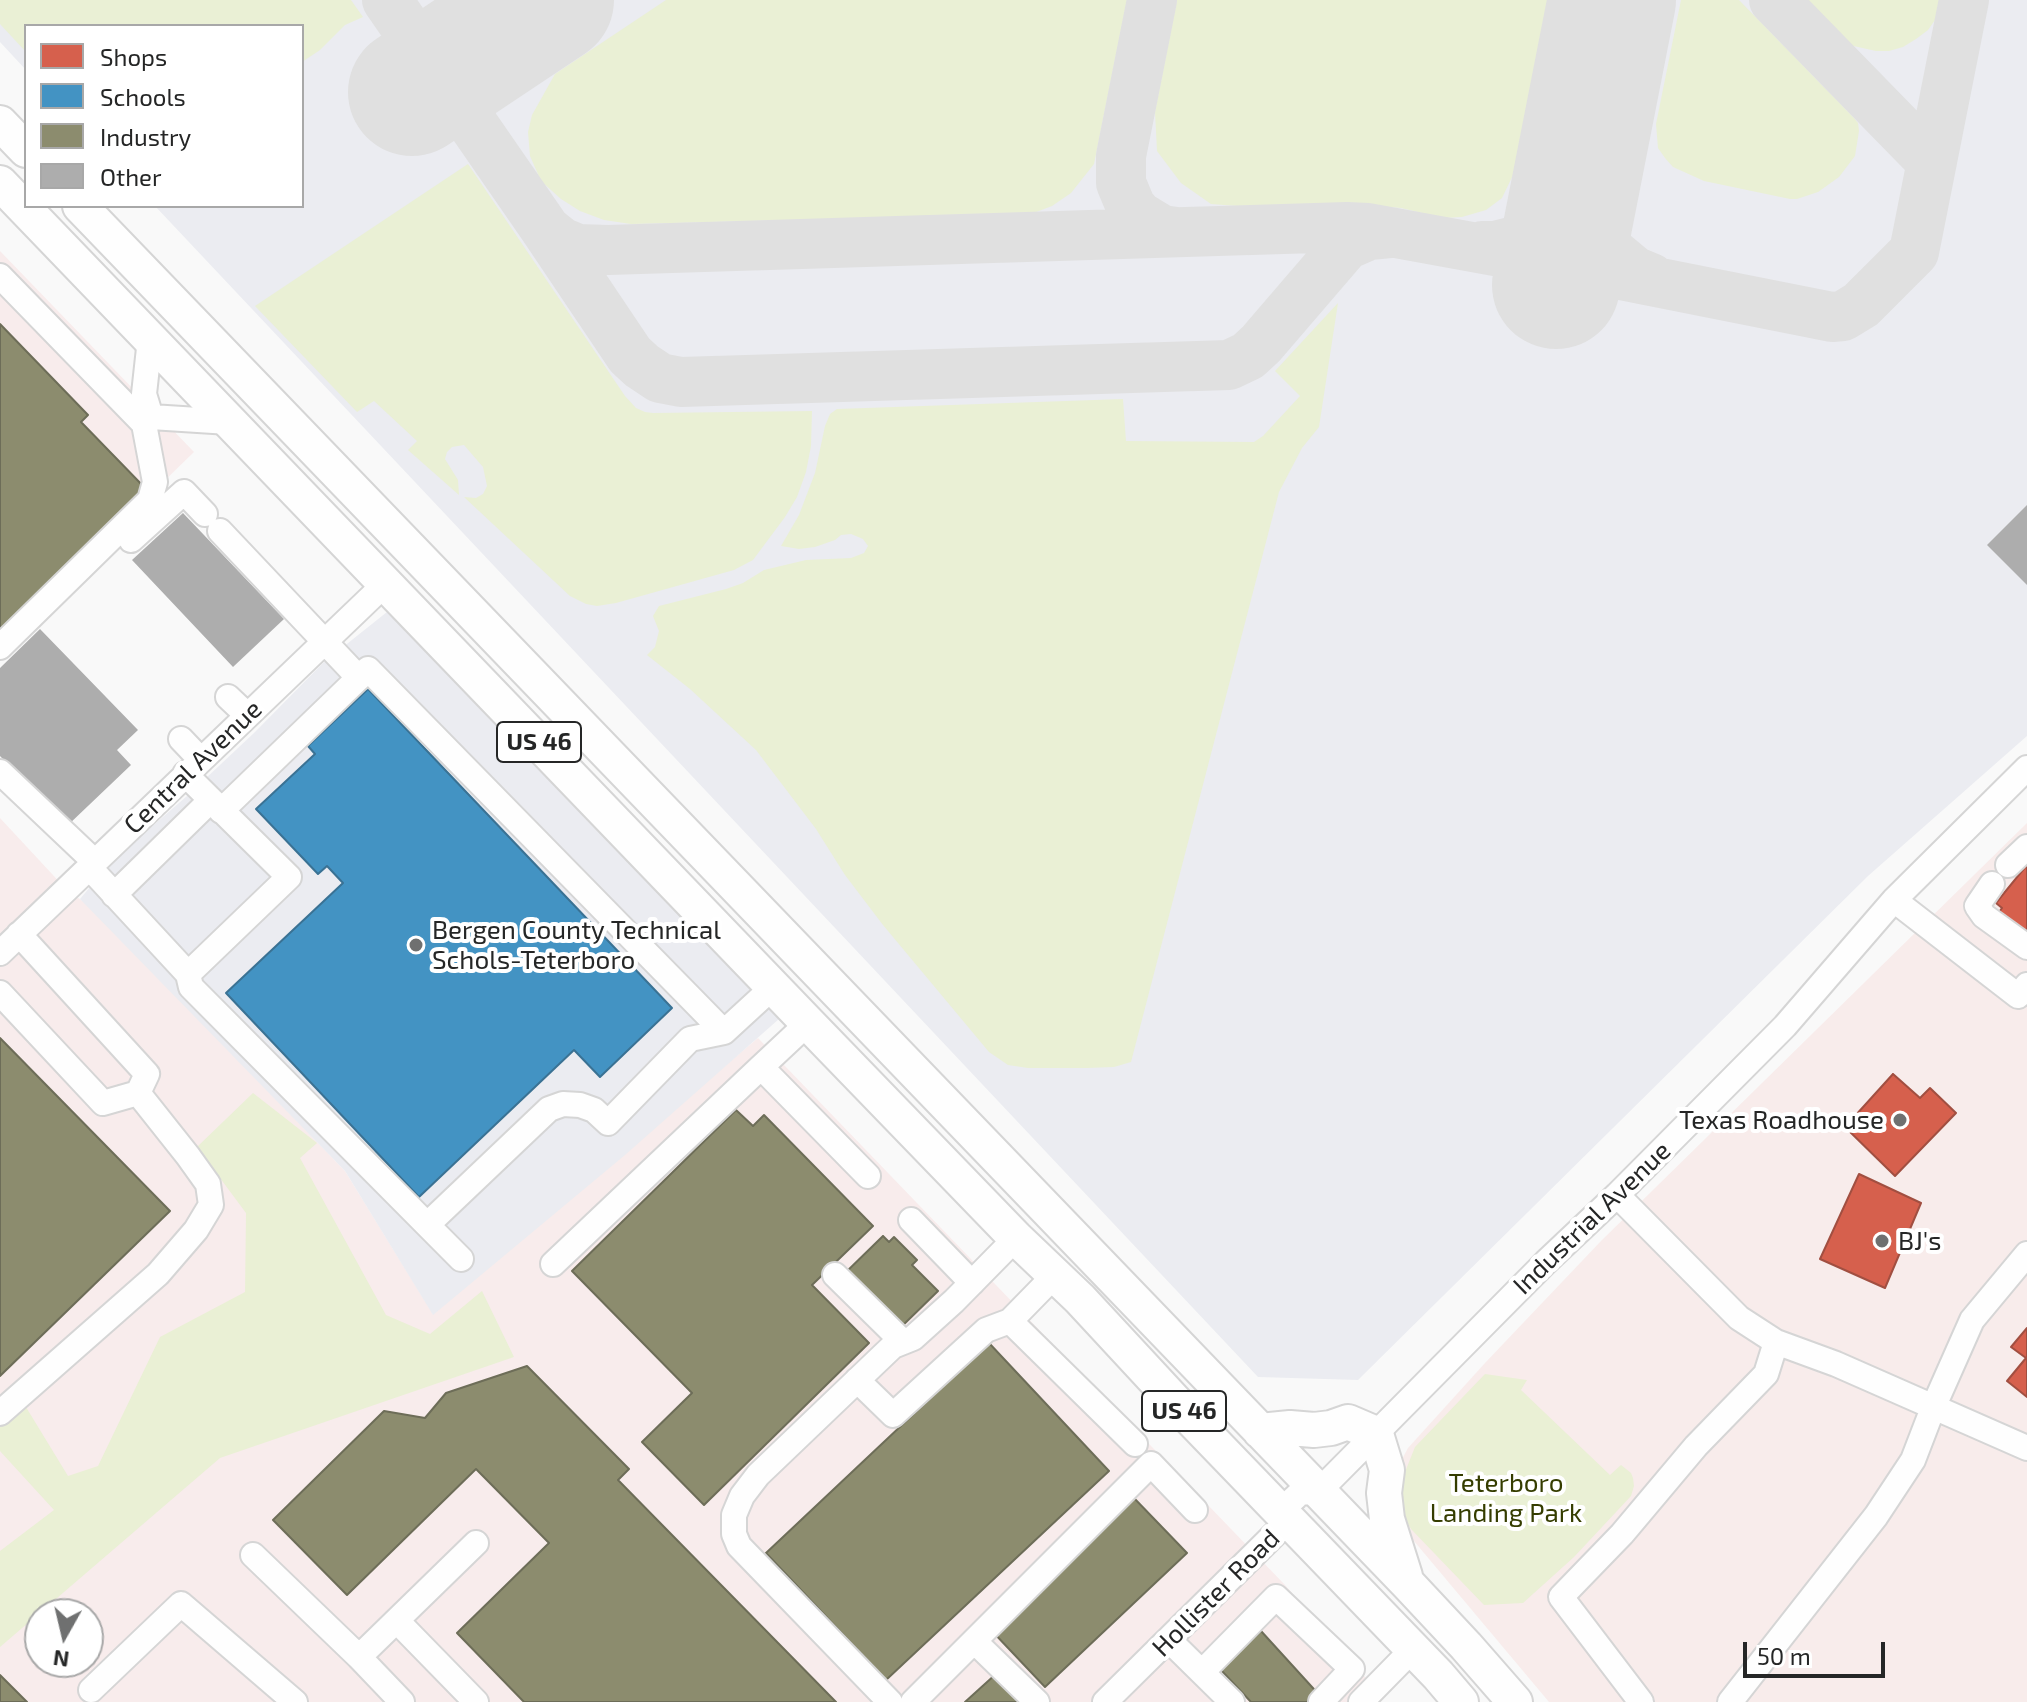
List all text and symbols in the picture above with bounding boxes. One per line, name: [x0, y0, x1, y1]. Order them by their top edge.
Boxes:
legend: [24, 24, 304, 208]
text: Shops: [100, 42, 167, 71]
text: Schools: [100, 82, 186, 111]
text: Industry: [100, 122, 191, 151]
text: Other: [100, 162, 162, 191]
street label: Central Avenue: [118, 694, 268, 840]
road number: US 46: [497, 722, 581, 762]
place label: Bergen County Technical Schols-Teterboro: [432, 914, 721, 976]
marker: Bergen County Technical Schols-Teterboro: [407, 936, 425, 954]
place label: Texas Roadhouse: [1679, 1104, 1884, 1136]
marker: Texas Roadhouse: [1891, 1111, 1909, 1129]
street label: Industrial Avenue: [1507, 1135, 1677, 1301]
place label: BJ's: [1898, 1225, 1941, 1257]
marker: BJ's: [1873, 1232, 1891, 1250]
road number: US 46: [1142, 1391, 1226, 1431]
park label: Teterboro Landing Park: [1430, 1467, 1582, 1528]
street label: Hollister Road: [1146, 1523, 1286, 1663]
north arrow: [24, 1598, 104, 1678]
scale bar: [1747, 1626, 1889, 1676]
text: 50 m: [1757, 1641, 1811, 1670]
text: N: [51, 1646, 71, 1674]

